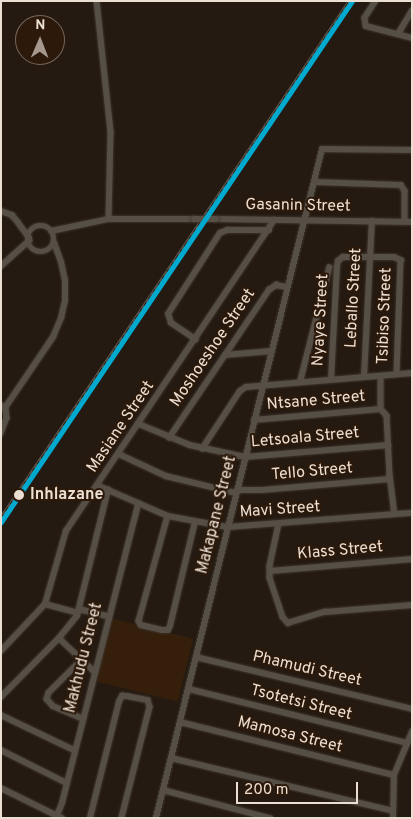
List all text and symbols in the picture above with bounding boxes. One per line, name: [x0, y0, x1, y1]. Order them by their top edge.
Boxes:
north arrow: [15, 15, 65, 65]
text: N: [35, 17, 45, 34]
street label: Gasanin Street: [245, 195, 351, 217]
street label: Leballo Street: [342, 247, 366, 349]
street label: Tsibiso Street: [374, 267, 396, 365]
street label: Nyaye Street: [309, 273, 333, 367]
street label: Moshoeshoe Street: [166, 285, 260, 411]
street label: Masiane Street: [83, 377, 159, 477]
street label: Ntsane Street: [266, 387, 366, 415]
street label: Letsoala Street: [250, 424, 360, 452]
street label: Makapane Street: [193, 454, 241, 576]
street label: Tello Street: [271, 459, 353, 485]
place label: Inhlazane: [30, 485, 103, 505]
marker: Inhlazane: [12, 488, 26, 502]
street label: Mavi Street: [239, 498, 321, 522]
street label: Klass Street: [296, 538, 384, 564]
street label: Makhudu Street: [61, 601, 107, 715]
street label: Phamudi Street: [251, 647, 363, 691]
street label: Tsotetsi Street: [248, 681, 354, 725]
street label: Mamosa Street: [236, 713, 344, 757]
scale bar: [238, 772, 360, 804]
text: 200 m: [244, 781, 289, 800]

